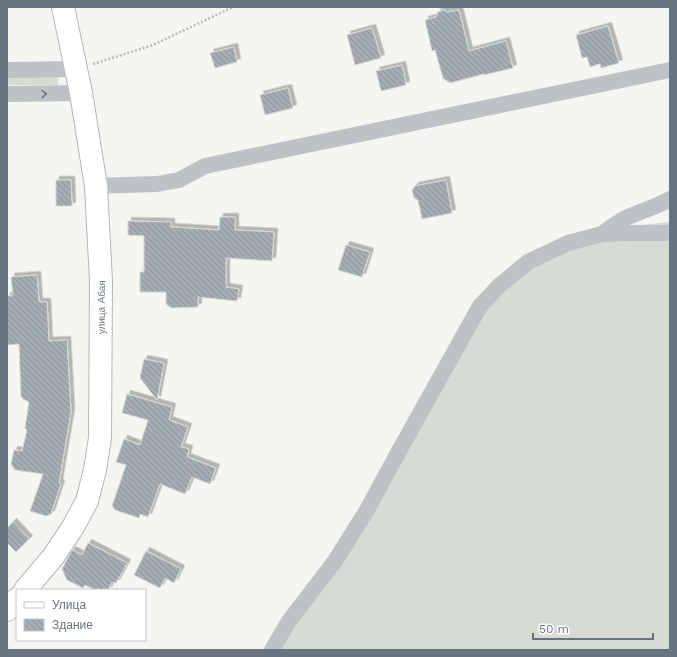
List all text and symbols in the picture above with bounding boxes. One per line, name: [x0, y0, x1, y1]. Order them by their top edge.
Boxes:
one-way arrow: [41, 89, 47, 98]
street label: улица Абая: [96, 280, 107, 334]
legend: [16, 589, 146, 641]
text: Улица: [52, 598, 86, 612]
scale bar: [533, 615, 653, 641]
text: Здание: [52, 618, 93, 632]
text: 50 m: [539, 622, 569, 636]

